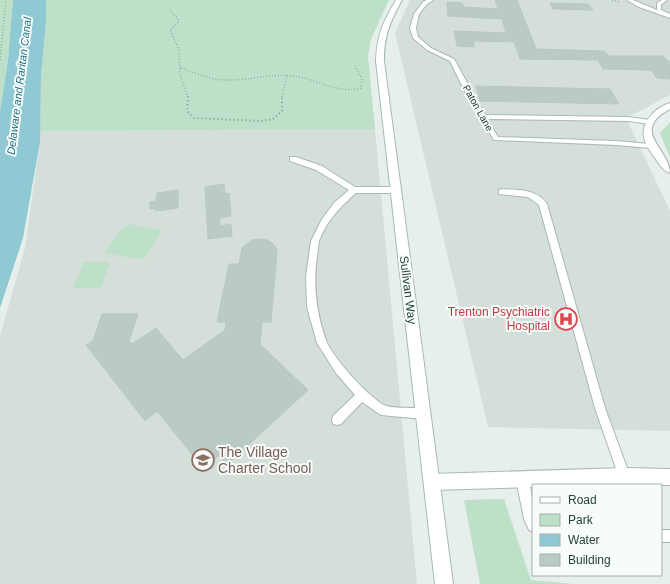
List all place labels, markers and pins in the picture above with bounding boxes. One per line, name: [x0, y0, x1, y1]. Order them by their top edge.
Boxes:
place label: Trenton Psychiatric Hospital: [448, 305, 550, 333]
hospital icon: Trenton Psychiatric Hospital: [553, 306, 579, 332]
place label: The Village Charter School: [218, 444, 311, 476]
school or university icon: The Village Charter School: [190, 447, 216, 473]

